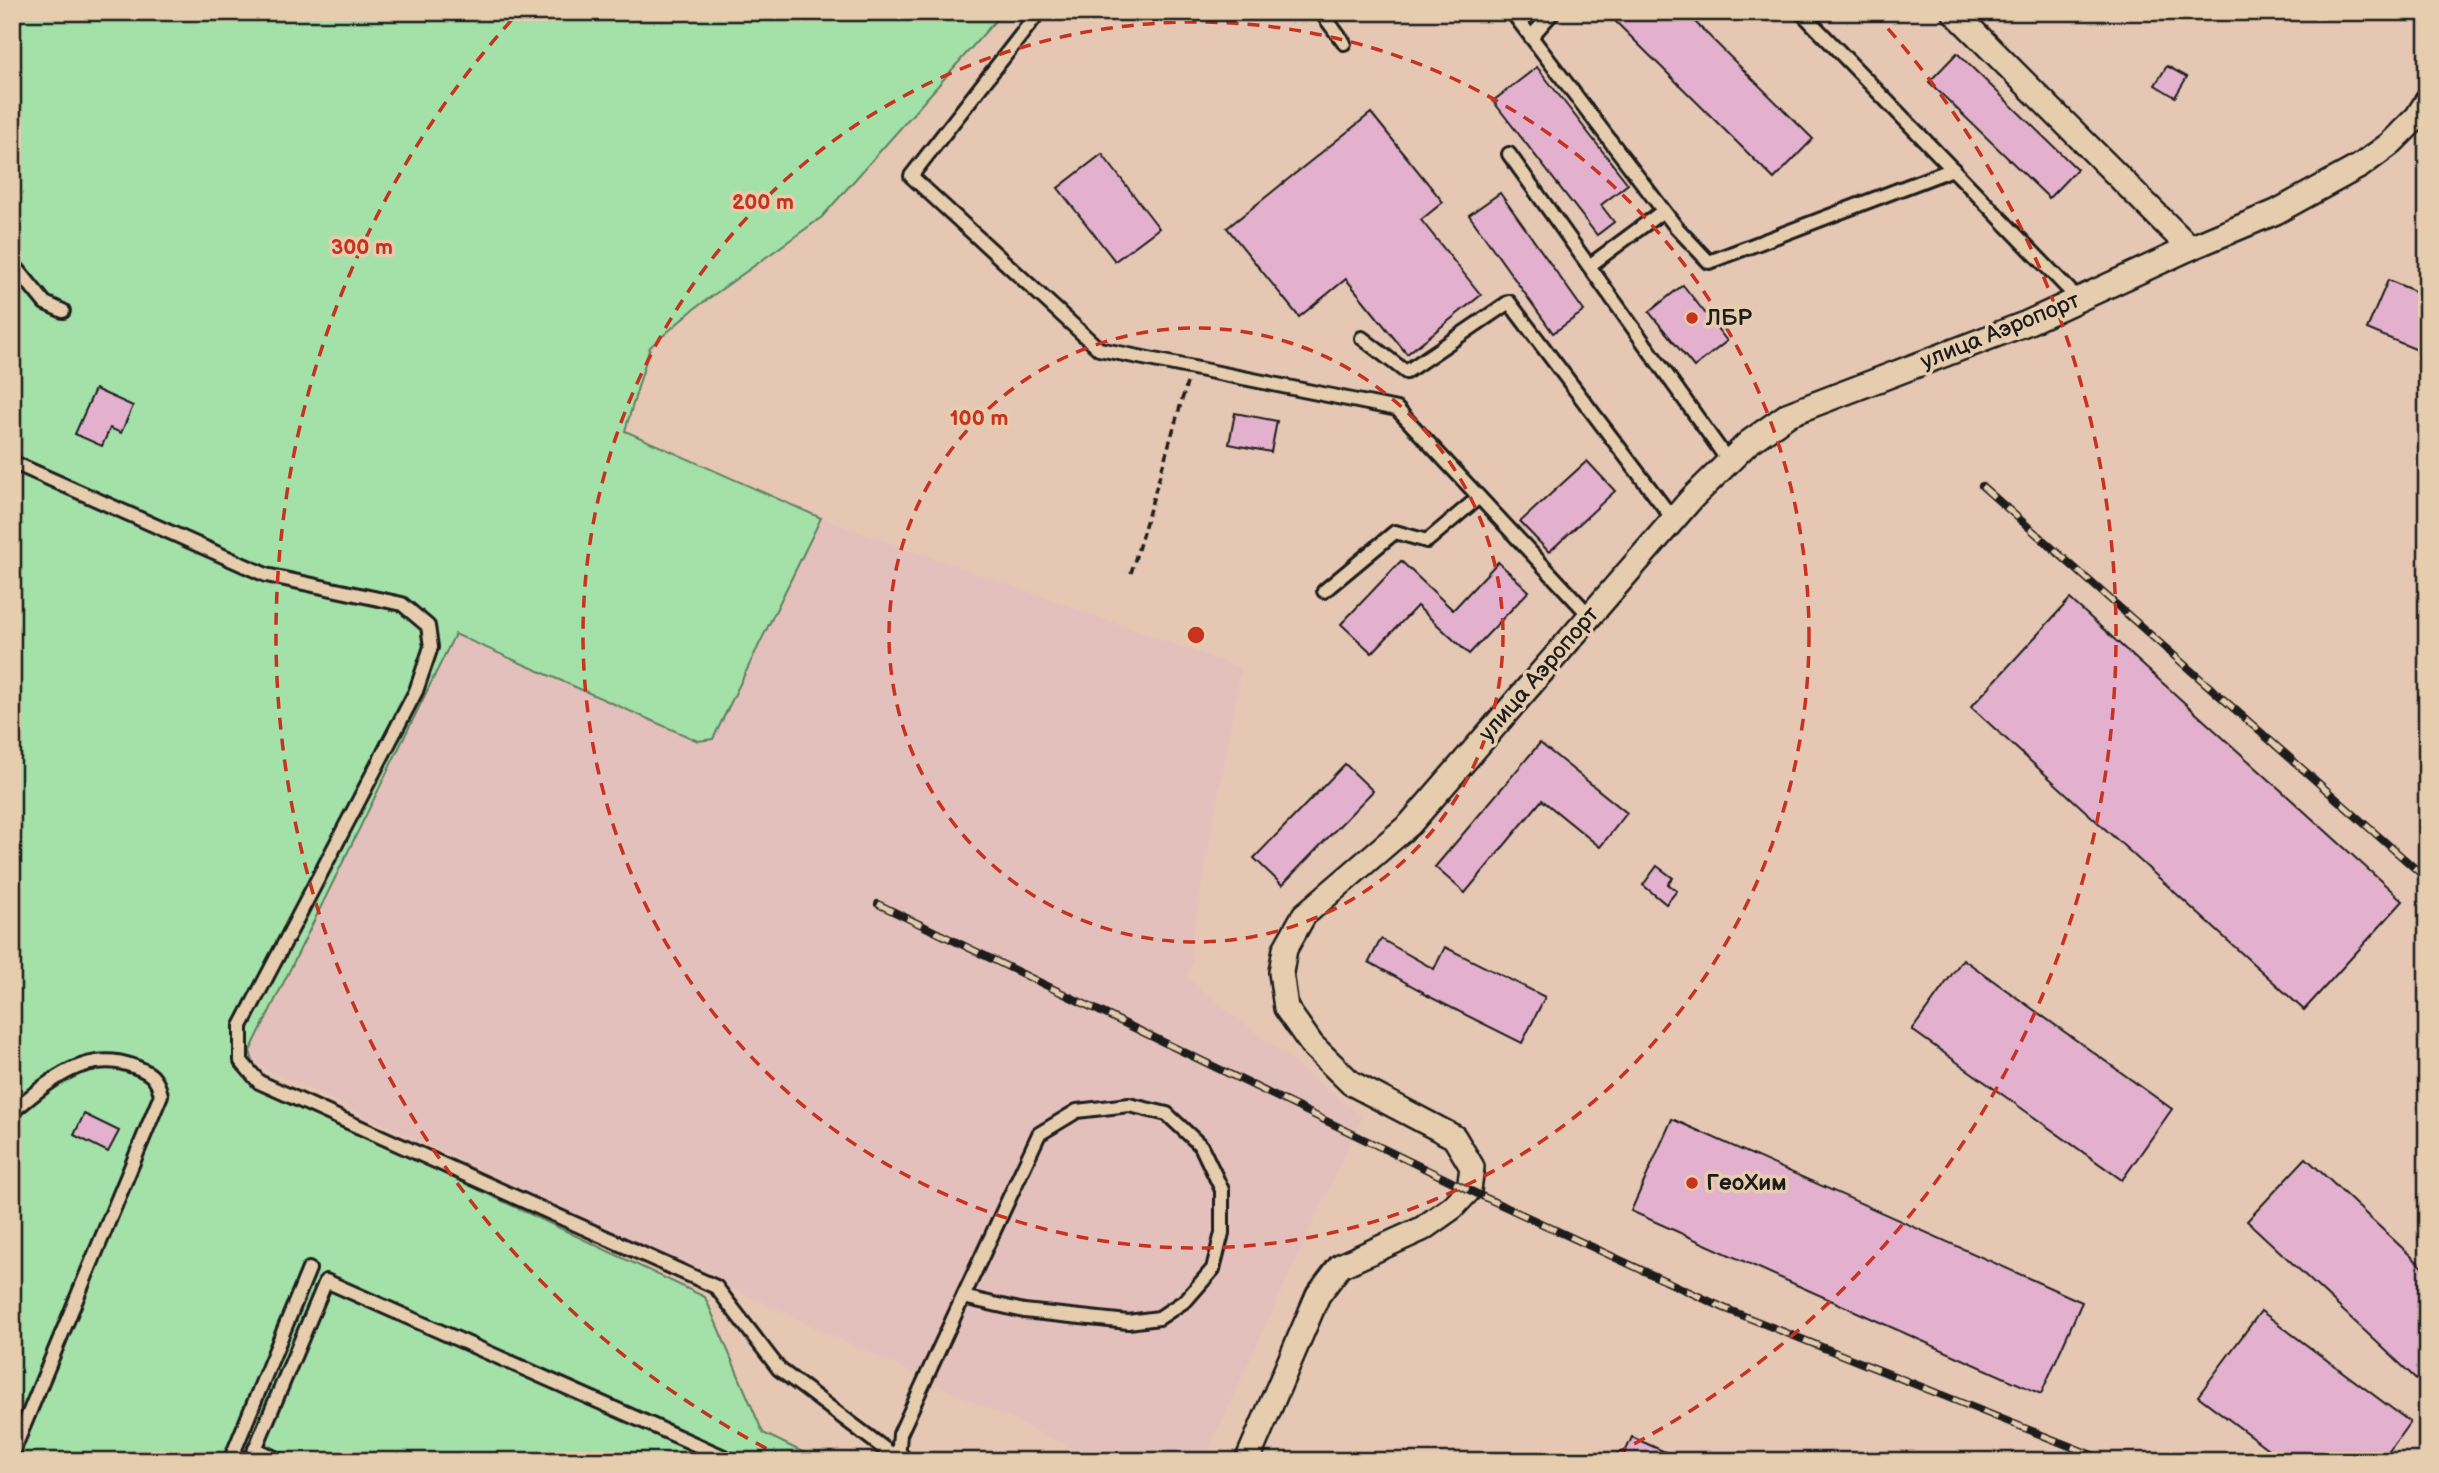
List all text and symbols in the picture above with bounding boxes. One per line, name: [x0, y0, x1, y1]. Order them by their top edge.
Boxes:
text: 200 m: [732, 190, 794, 215]
text: 300 m: [331, 235, 393, 260]
street label: улица Аэропорт: [1916, 286, 2084, 376]
place label: ЛБР: [1705, 304, 1752, 332]
marker: ЛБР: [1684, 310, 1700, 326]
text: 100 m: [950, 406, 1008, 431]
street label: улица Аэропорт: [1473, 601, 1605, 747]
centre of rings: [1184, 623, 1208, 647]
place label: ГеоХим: [1706, 1169, 1787, 1197]
marker: ГеоХим: [1684, 1175, 1700, 1191]

